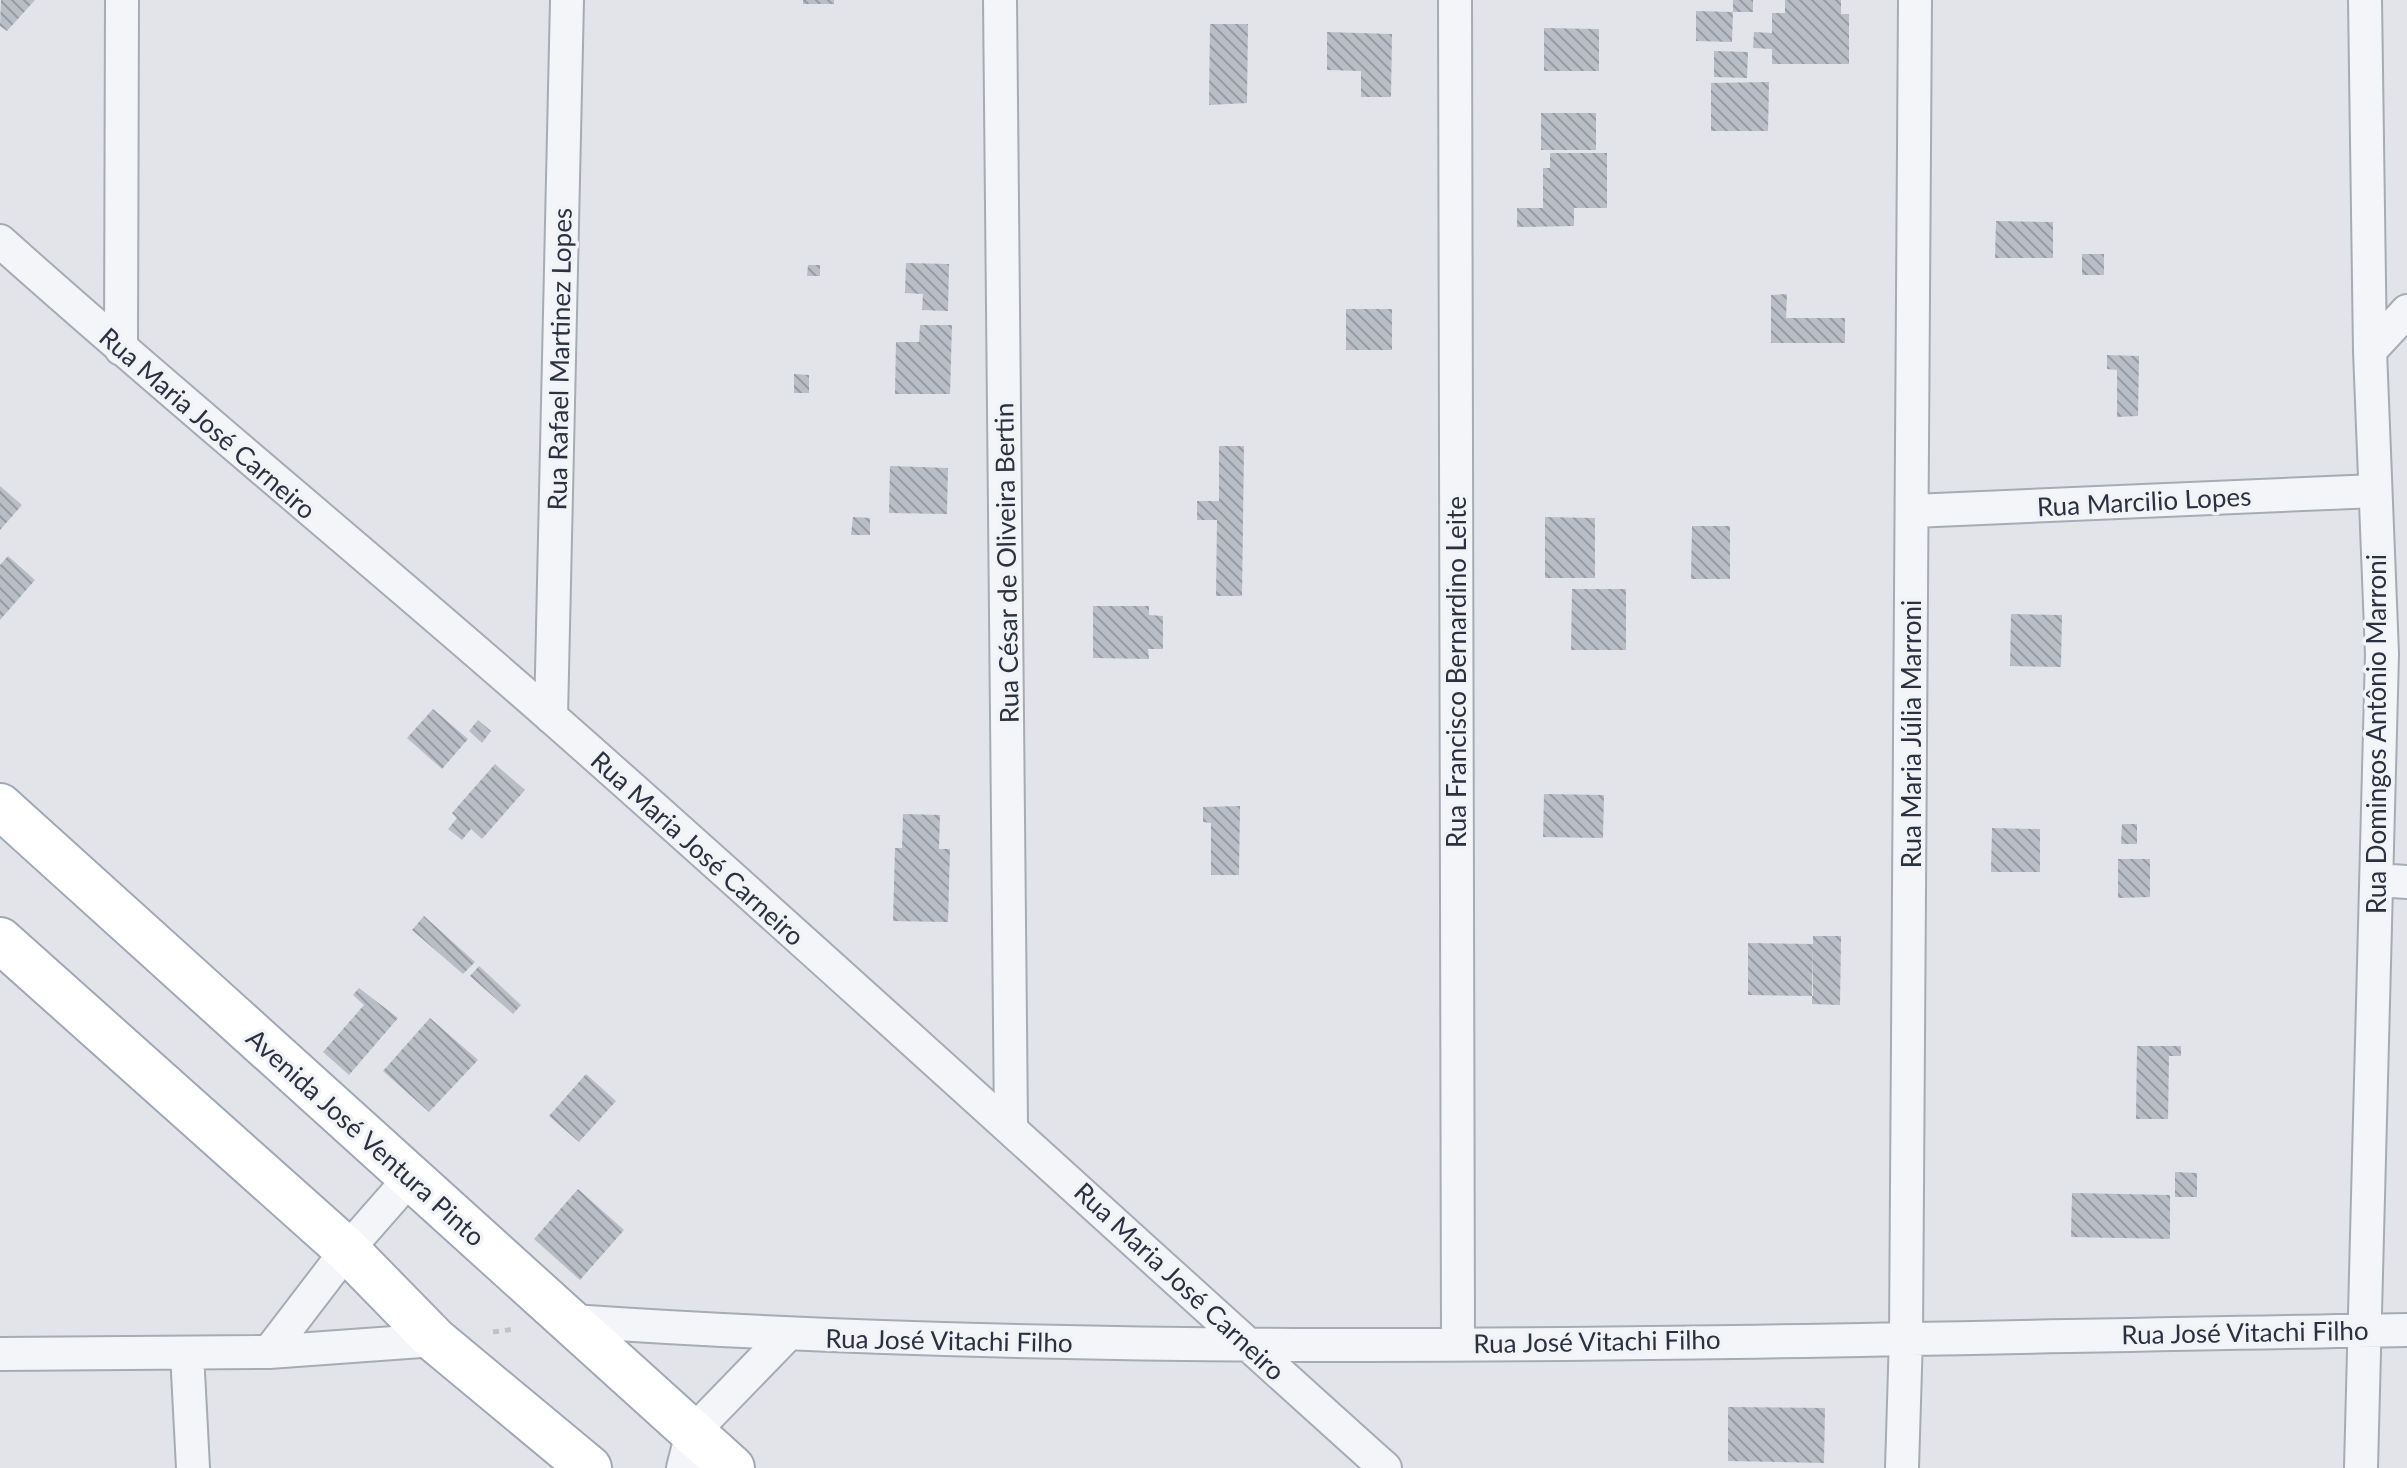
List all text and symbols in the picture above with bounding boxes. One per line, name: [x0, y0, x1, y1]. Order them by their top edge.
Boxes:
street label: Rua Rafael Martinez Lopes: [540, 207, 578, 511]
street label: Rua Maria José Carneiro: [93, 320, 323, 526]
street label: Rua César de Oliveira Bertin: [987, 402, 1025, 724]
street label: Rua Marcilio Lopes: [2036, 479, 2252, 523]
street label: Rua Francisco Bernardino Leite: [1440, 496, 1472, 848]
street label: Rua Domingos Antônio Marroni: [2360, 554, 2392, 914]
street label: Rua Maria Júlia Marroni: [1895, 600, 1927, 868]
street label: Rua Maria José Carneiro: [585, 744, 811, 952]
street label: Avenida José Ventura Pinto: [240, 1021, 492, 1253]
street label: Rua Maria José Carneiro: [1068, 1175, 1292, 1387]
street label: Rua José Vitachi Filho: [2121, 1314, 2369, 1350]
street label: Rua José Vitachi Filho: [825, 1322, 1073, 1358]
street label: Rua José Vitachi Filho: [1473, 1323, 1721, 1359]

